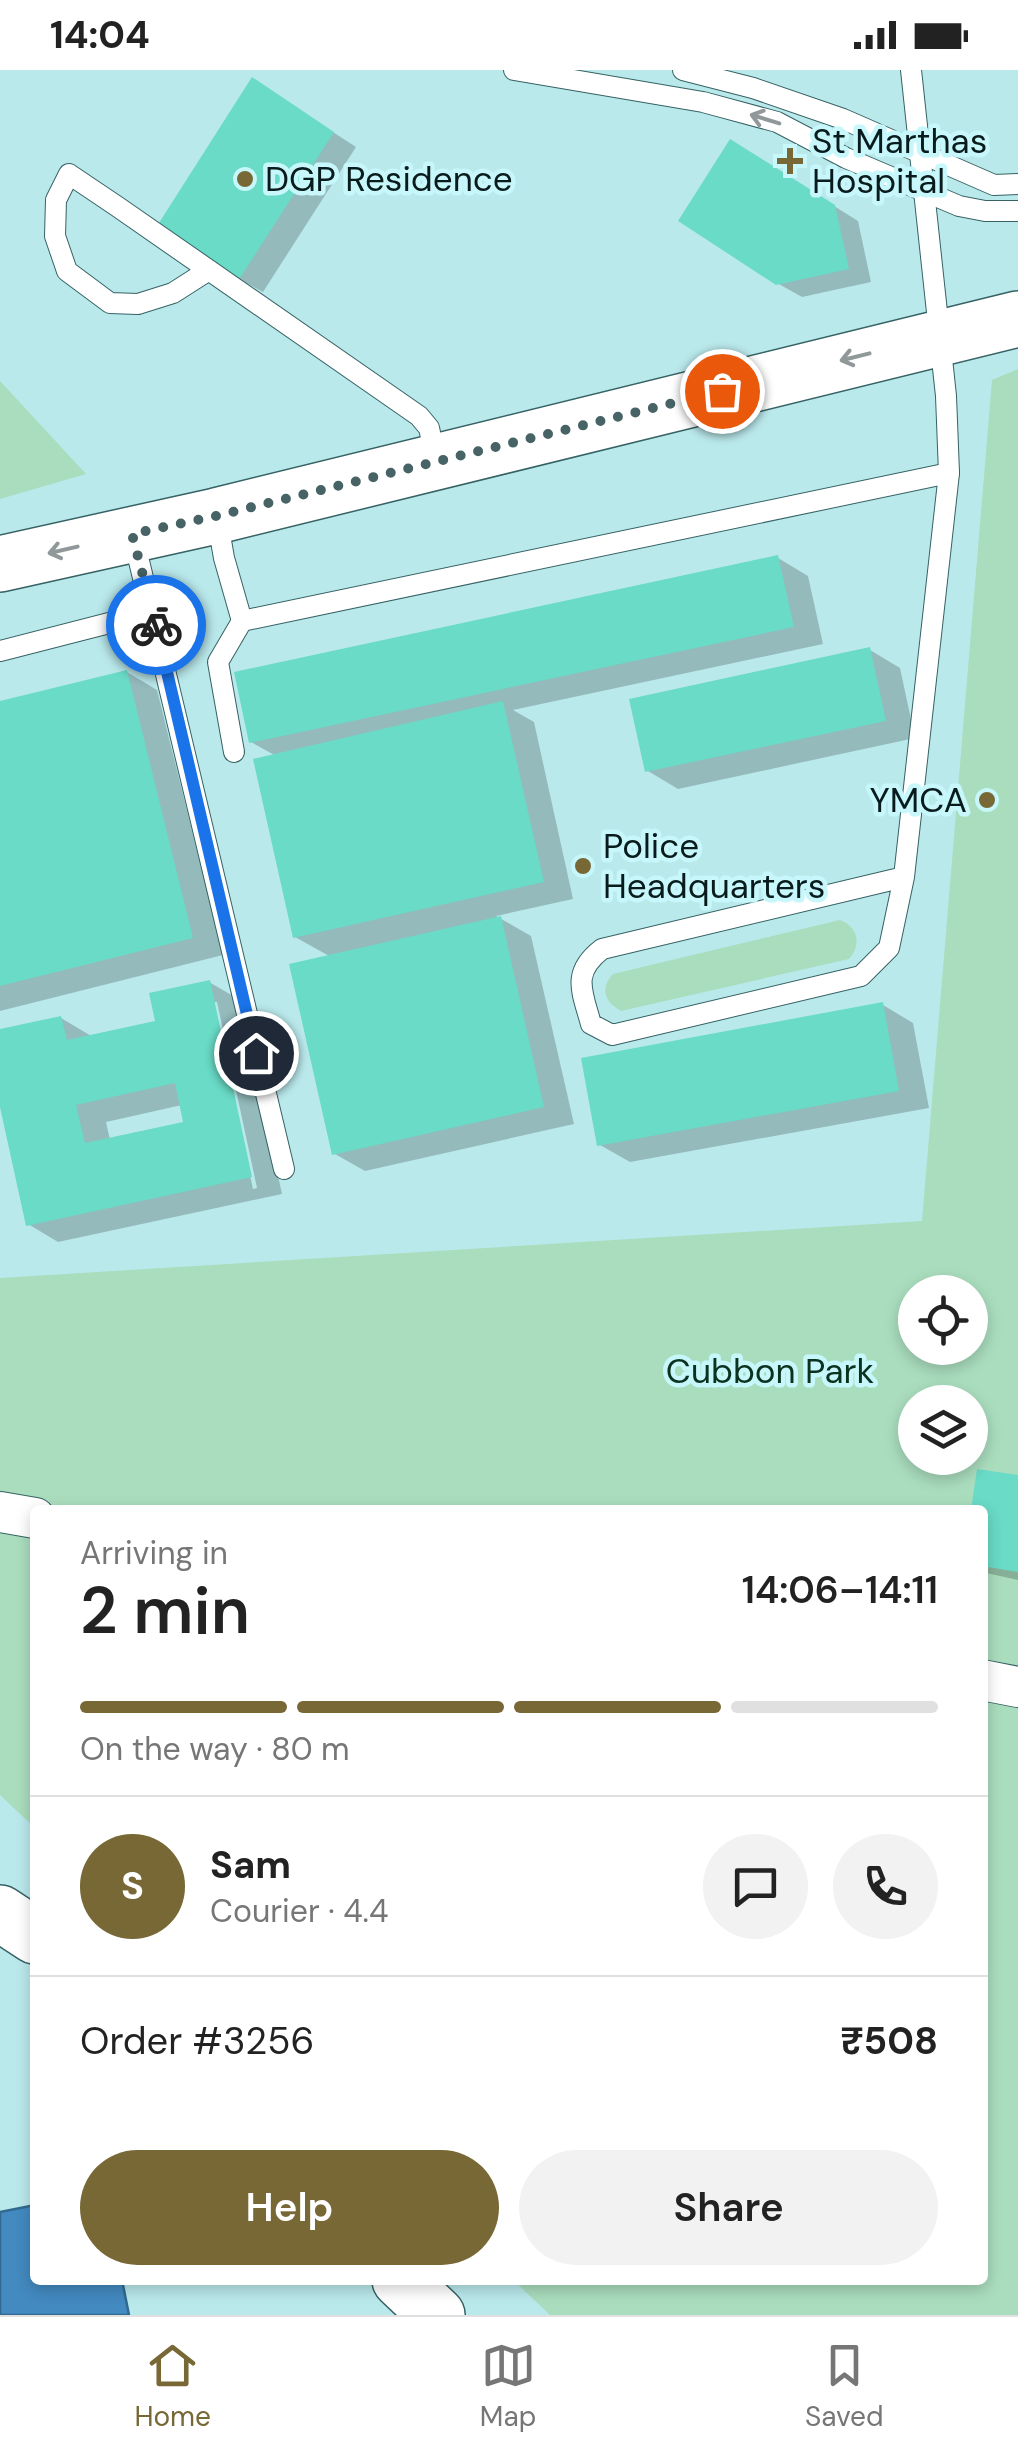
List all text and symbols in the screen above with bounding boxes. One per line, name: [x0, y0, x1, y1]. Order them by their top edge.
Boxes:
text: 14:04: [50, 10, 150, 60]
one-way arrow: [750, 109, 781, 127]
place label: St Marthas Hospital: [812, 118, 987, 204]
marker: St Marthas Hospital: [777, 148, 803, 174]
place label: DGP Residence: [265, 156, 513, 202]
marker: DGP Residence: [234, 168, 256, 190]
pin: [680, 349, 765, 434]
one-way arrow: [840, 349, 871, 368]
icon: bag: [695, 364, 750, 419]
one-way arrow: [48, 542, 80, 560]
courier: [106, 575, 206, 675]
icon: bike: [129, 598, 184, 653]
place label: YMCA: [870, 777, 967, 823]
marker: YMCA: [976, 789, 998, 811]
place label: Police Headquarters: [603, 823, 825, 909]
marker: Police Headquarters: [572, 855, 594, 877]
pin: [214, 1011, 299, 1096]
icon: home: [229, 1026, 284, 1081]
map controls: [898, 1275, 988, 1475]
button: locate: [898, 1275, 988, 1365]
park label: Cubbon Park: [666, 1348, 874, 1394]
button: layers: [898, 1385, 988, 1475]
text: Arriving in: [80, 1532, 228, 1574]
text: 14:06–14:11: [742, 1565, 938, 1615]
text: 2 min: [80, 1569, 250, 1653]
text: On the way · 80 m: [80, 1728, 350, 1770]
button: chat: [703, 1834, 808, 1939]
button: phone: [833, 1834, 938, 1939]
text: Sam: [210, 1840, 291, 1890]
text: S: [121, 1861, 144, 1911]
text: Courier · 4.4: [210, 1890, 388, 1932]
text: Order #3256: [80, 2016, 314, 2066]
text: ₹508: [840, 2016, 938, 2066]
button: Help: [80, 2150, 499, 2265]
button: Share: [519, 2150, 938, 2265]
tab: Home: [134, 2338, 211, 2435]
tab: Map: [480, 2338, 536, 2435]
tab: Saved: [805, 2338, 884, 2435]

